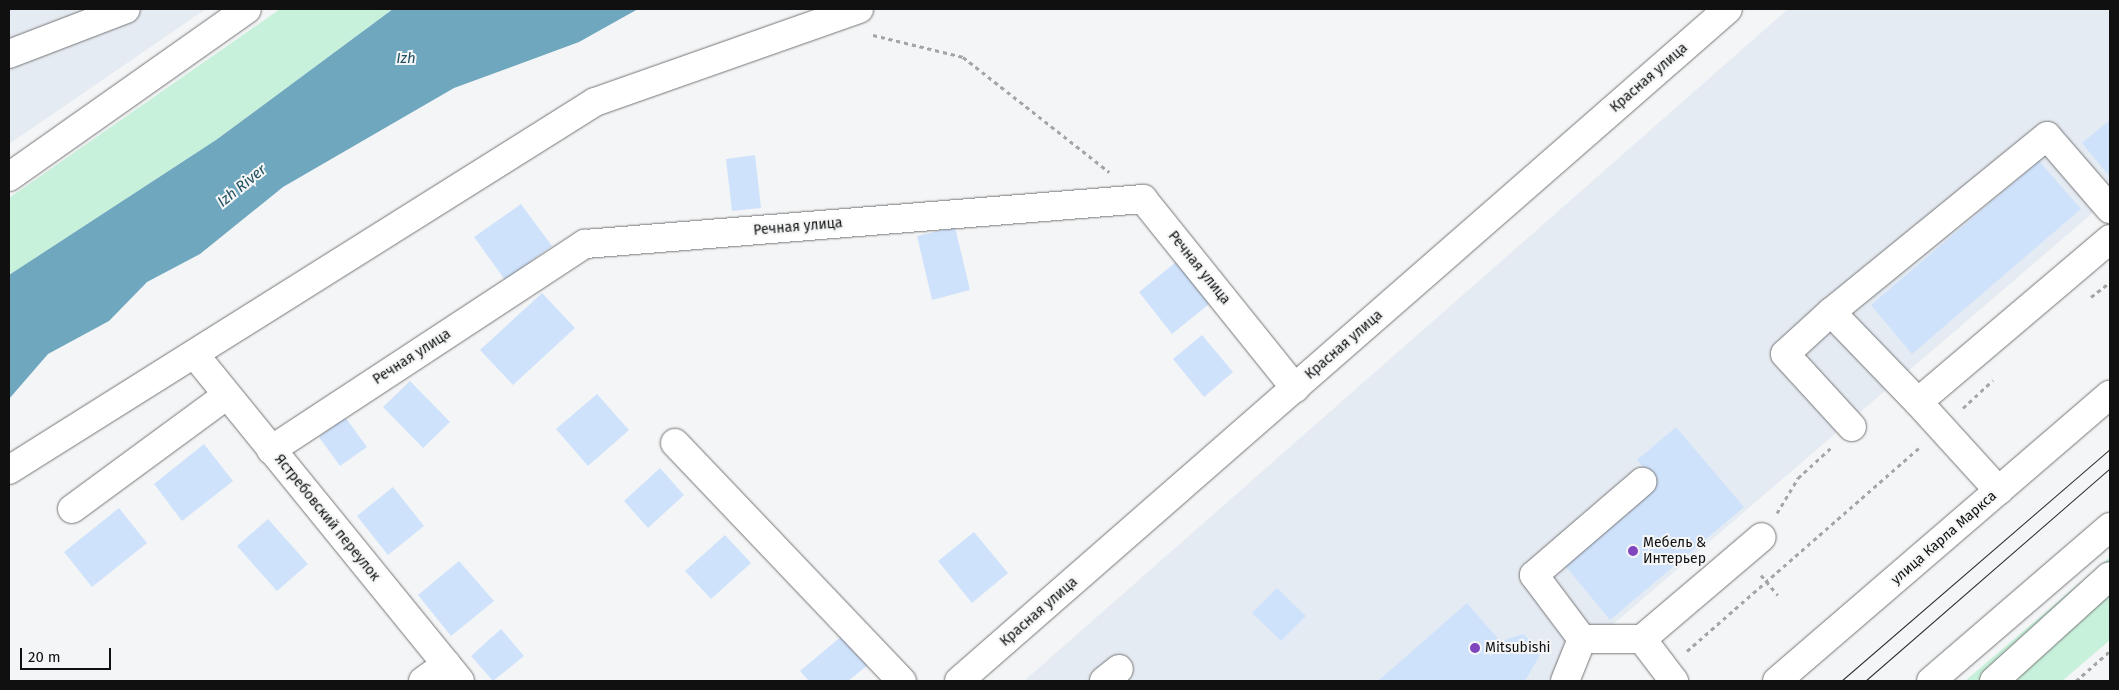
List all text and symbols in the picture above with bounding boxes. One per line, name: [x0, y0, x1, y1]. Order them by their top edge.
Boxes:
street label: Красная улица: [1607, 40, 1691, 116]
water label: Izh: [396, 50, 416, 68]
water label: Izh River: [214, 161, 270, 211]
street label: Речная улица: [753, 215, 843, 239]
street label: Речная улица: [1164, 228, 1234, 308]
street label: Красная улица: [1302, 307, 1386, 383]
street label: Речная улица: [370, 326, 454, 388]
street label: Ястребовский переулок: [271, 451, 383, 585]
street label: улица Карла Маркса: [1888, 488, 2000, 588]
place label: Мебель & Интерьер: [1643, 535, 1706, 568]
marker: Мебель & Интерьер: [1627, 545, 1639, 557]
street label: Красная улица: [997, 574, 1081, 650]
scale bar: [22, 638, 114, 670]
place label: Mitsubishi: [1485, 640, 1551, 656]
marker: Mitsubishi: [1469, 642, 1481, 654]
text: 20 m: [28, 648, 61, 666]

